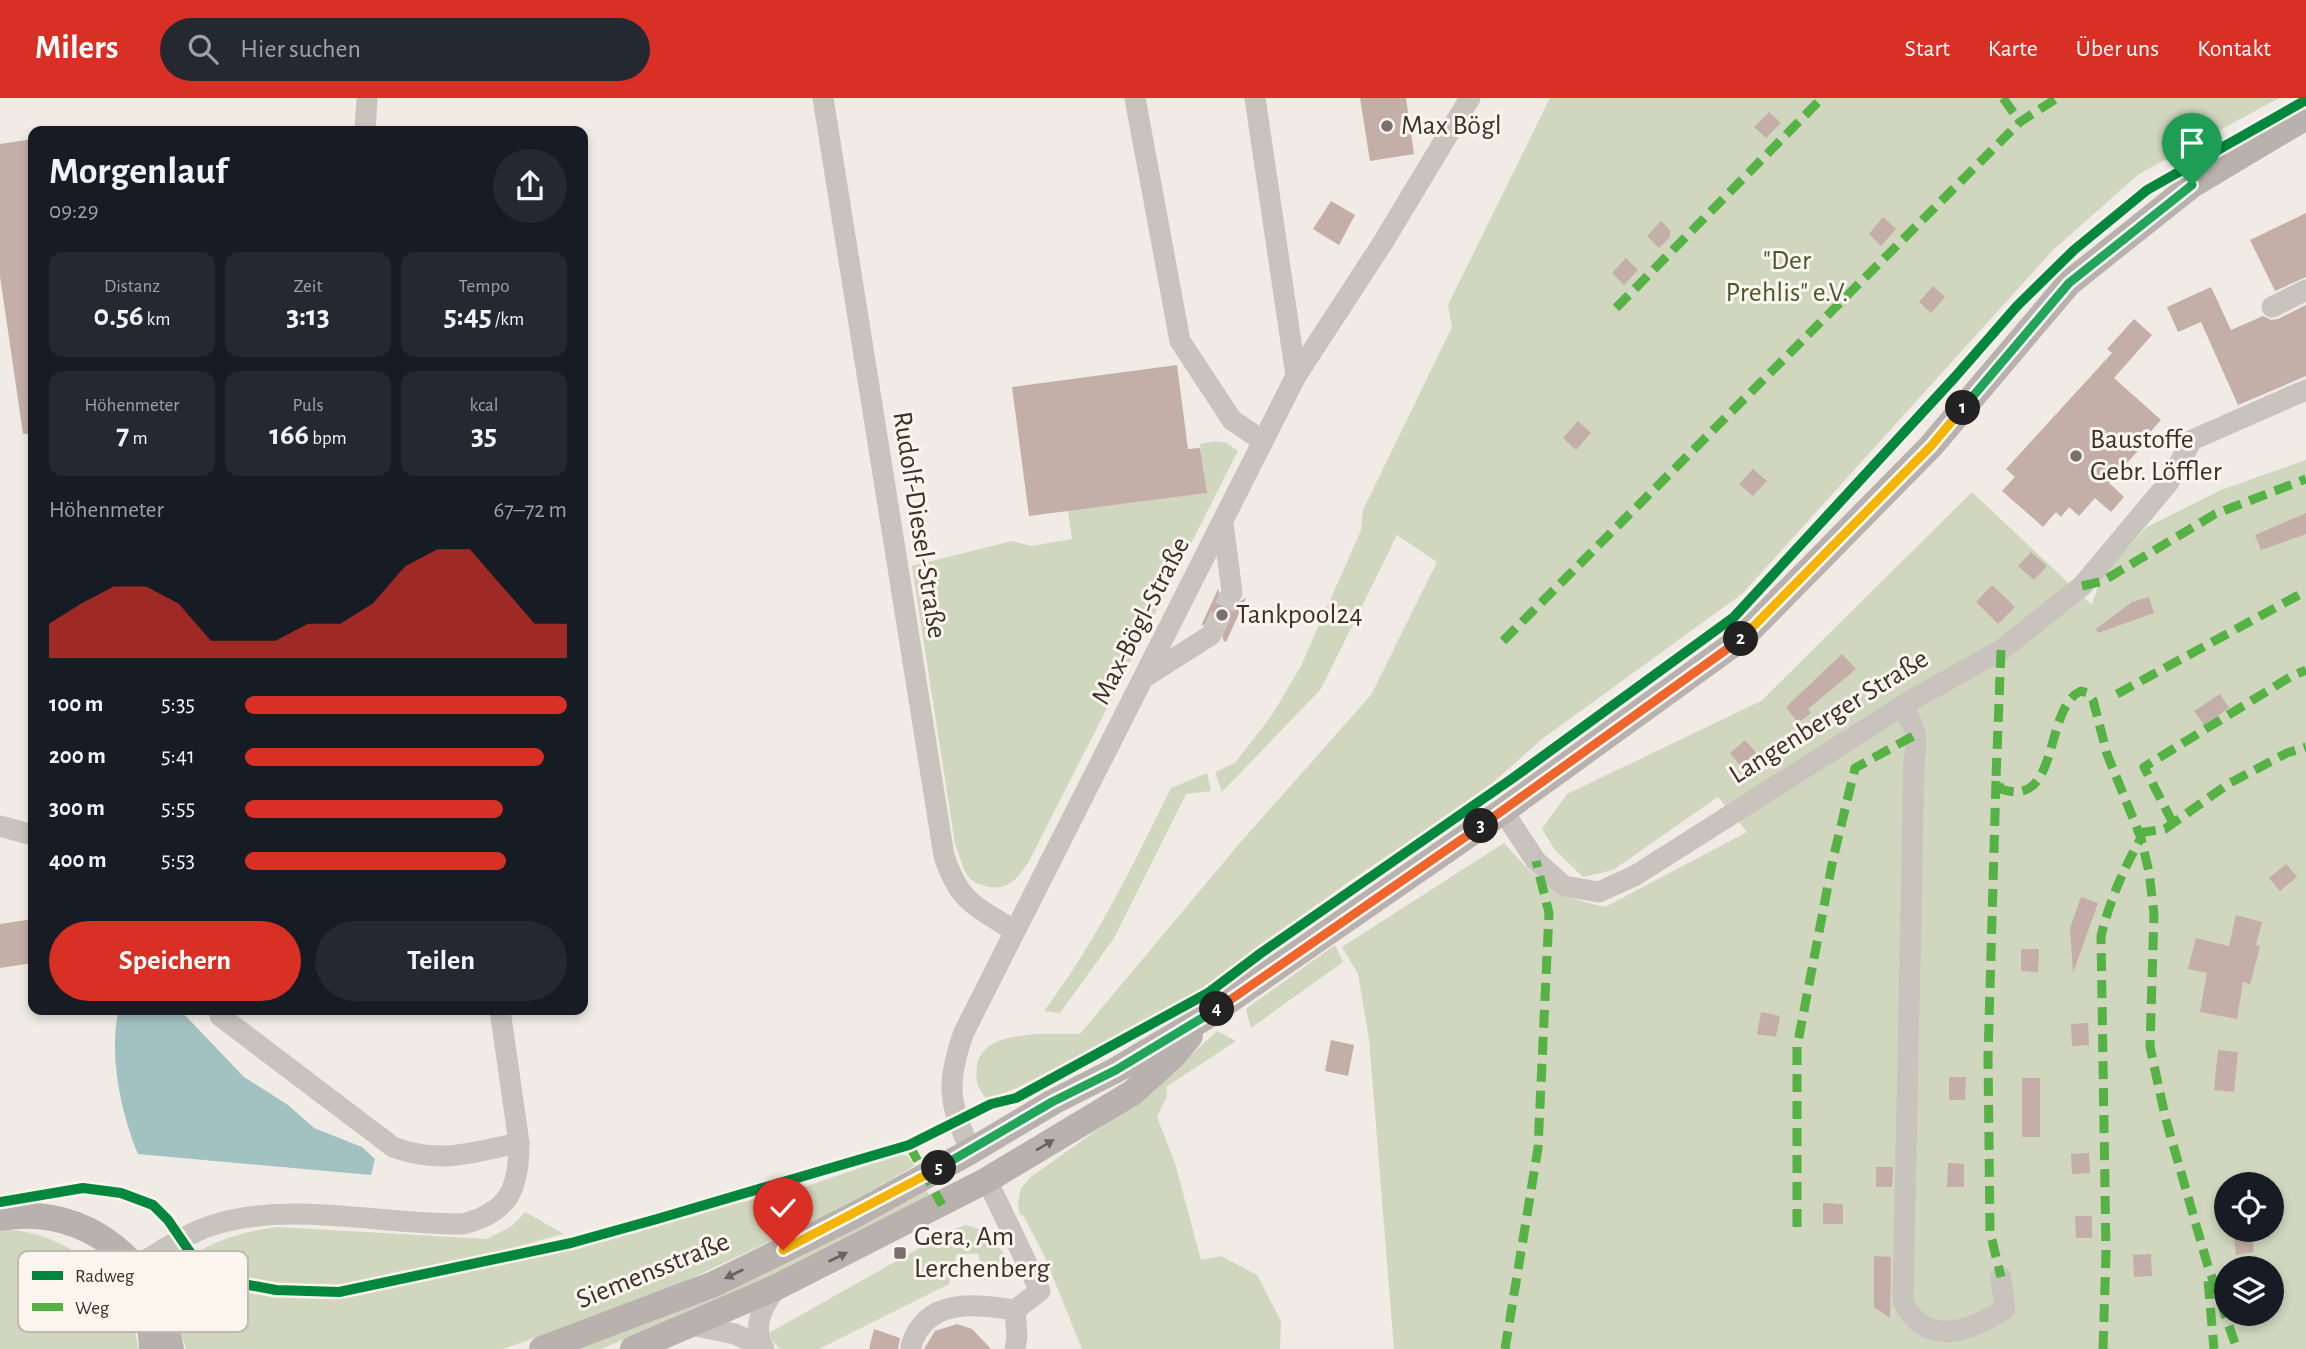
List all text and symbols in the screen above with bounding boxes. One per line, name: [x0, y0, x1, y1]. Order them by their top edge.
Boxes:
search box: [160, 18, 650, 81]
icon: search: [184, 30, 222, 68]
text: Milers: [35, 32, 118, 65]
text: Hier suchen: [240, 36, 361, 62]
text: Start: [1905, 37, 1950, 61]
text: Karte: [1988, 37, 2038, 61]
text: Über uns: [2076, 37, 2159, 61]
text: Kontakt: [2197, 37, 2271, 61]
place label: Max Bögl: [1401, 112, 1502, 140]
pin: [2162, 113, 2222, 185]
marker: Max Bögl: [1379, 118, 1395, 134]
icon: arrive: [2173, 124, 2211, 162]
button: share: [493, 149, 567, 223]
text: Morgenlauf: [49, 153, 227, 191]
text: 09:29: [49, 200, 99, 223]
park label: "Der Prehlis" e.V.: [1726, 247, 1848, 307]
text: Distanz: [104, 277, 160, 296]
text: Zeit: [294, 277, 322, 296]
text: Tempo: [458, 277, 510, 296]
text: 0.56: [94, 301, 143, 331]
text: 3:13: [286, 301, 330, 331]
text: 5:45: [444, 301, 492, 331]
text: km: [143, 310, 170, 329]
text: /km: [492, 310, 524, 329]
pin: 1: [1946, 390, 1980, 426]
text: Höhenmeter: [85, 396, 179, 415]
text: Puls: [292, 396, 324, 415]
text: kcal: [470, 396, 498, 415]
text: 1: [1959, 398, 1966, 417]
street label: Rudolf-Diesel-Straße: [887, 409, 951, 641]
text: 7: [116, 420, 129, 450]
text: 166: [269, 420, 309, 450]
text: 35: [471, 420, 497, 450]
place label: Baustoffe Gebr. Löffler: [2090, 426, 2222, 486]
text: m: [129, 429, 148, 448]
text: bpm: [309, 429, 347, 448]
marker: Baustoffe Gebr. Löffler: [2068, 448, 2084, 464]
text: Höhenmeter: [49, 499, 164, 522]
text: 67–72 m: [493, 499, 567, 522]
street label: Max-Bögl-Straße: [1087, 533, 1195, 709]
place label: Tankpool24: [1236, 601, 1363, 629]
marker: Tankpool24: [1214, 607, 1230, 623]
pin: 2: [1724, 622, 1758, 656]
text: 2: [1736, 629, 1745, 648]
street label: Langenberger Straße: [1725, 645, 1933, 789]
text: 100 m: [49, 693, 103, 716]
text: 5:35: [161, 693, 195, 716]
text: 200 m: [49, 745, 106, 768]
text: 5:41: [161, 745, 195, 768]
text: 300 m: [49, 797, 105, 820]
text: 5:55: [161, 797, 195, 820]
pin: 3: [1464, 808, 1498, 844]
text: 3: [1476, 816, 1485, 835]
text: 400 m: [49, 849, 107, 872]
text: 5:53: [161, 849, 195, 872]
button: Speichern: [49, 921, 301, 1001]
button: Teilen: [315, 921, 567, 1001]
pin: 4: [1200, 992, 1234, 1026]
text: 4: [1212, 999, 1221, 1018]
one-way arrow: [1036, 1139, 1055, 1152]
pin: 5: [922, 1150, 956, 1186]
text: 5: [934, 1158, 943, 1177]
map controls: [2214, 1172, 2284, 1326]
button: locate: [2214, 1172, 2284, 1242]
pin: [753, 1178, 813, 1250]
icon: check: [764, 1189, 802, 1227]
place label: Gera, Am Lerchenberg: [914, 1223, 1050, 1283]
street label: Siemensstraße: [572, 1228, 734, 1314]
marker: Gera, Am Lerchenberg: [892, 1245, 908, 1261]
legend: [18, 1251, 248, 1332]
one-way arrow: [828, 1251, 848, 1263]
button: layers: [2214, 1256, 2284, 1326]
text: Radweg: [75, 1267, 135, 1286]
one-way arrow: [724, 1268, 744, 1280]
text: Weg: [75, 1299, 110, 1318]

